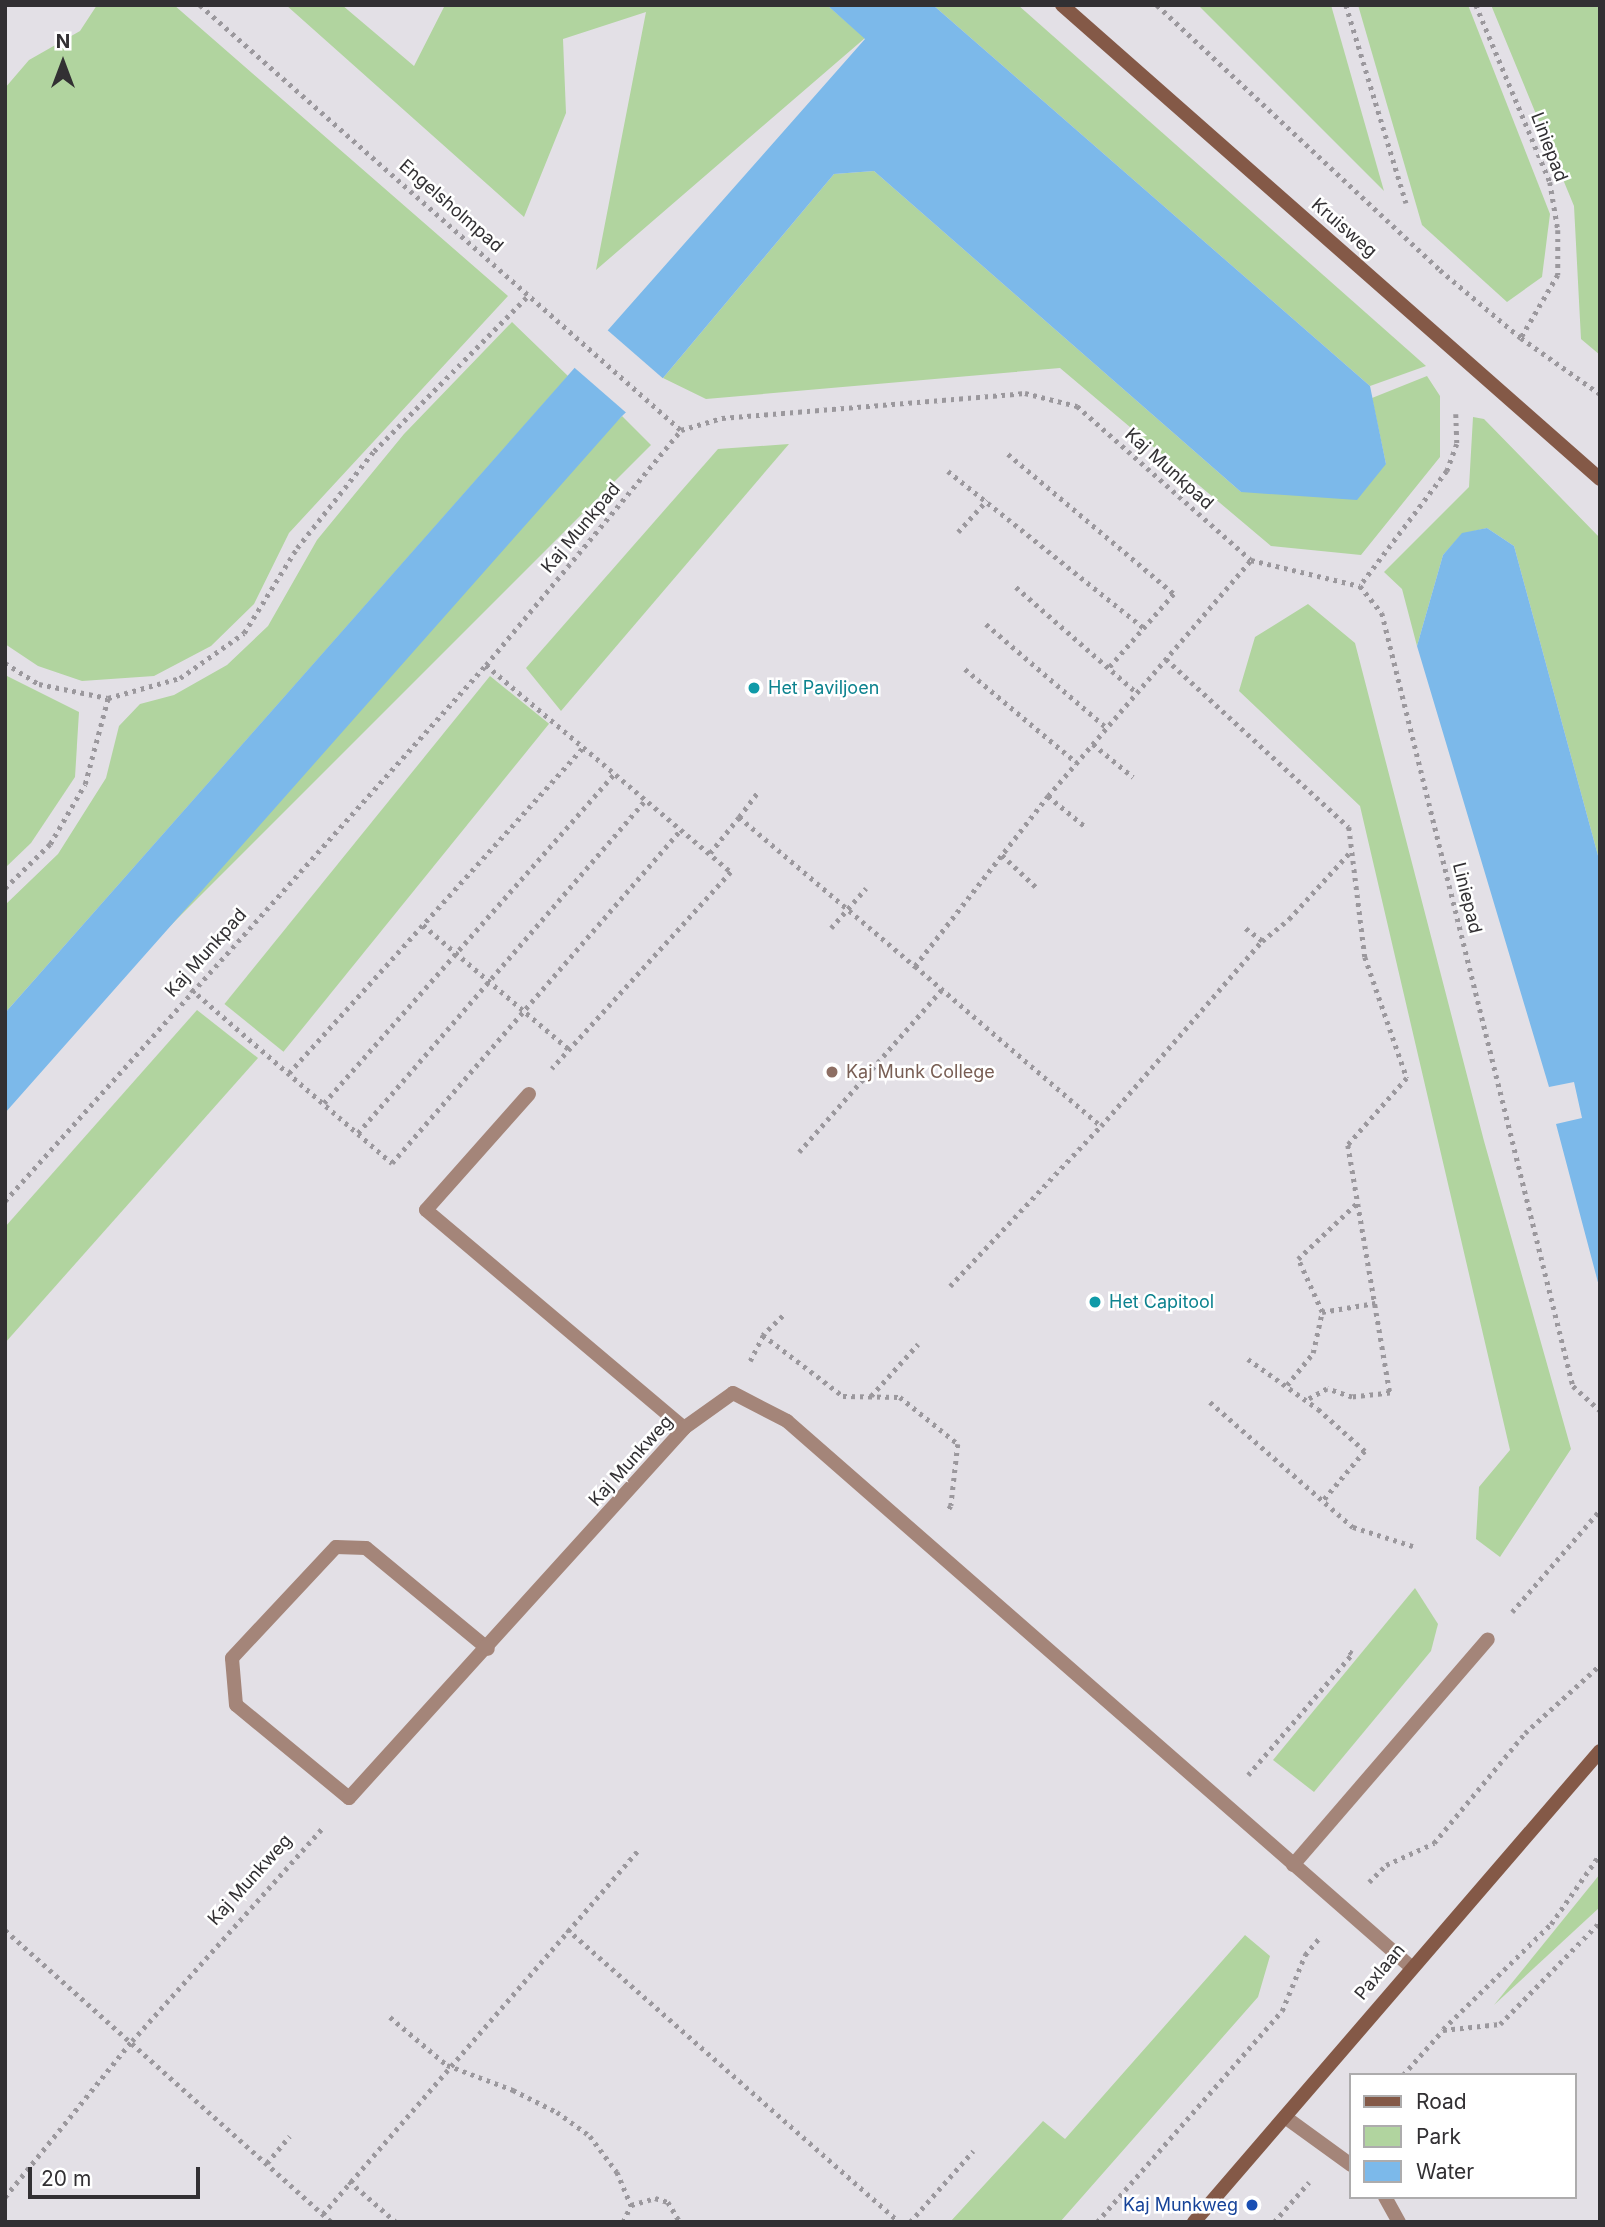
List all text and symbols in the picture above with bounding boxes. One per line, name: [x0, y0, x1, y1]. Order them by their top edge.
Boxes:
north arrow: [28, 28, 98, 98]
text: N: [56, 30, 70, 53]
street label: Liniepad: [1526, 109, 1572, 185]
street label: Engelsholmpad: [395, 155, 507, 257]
street label: Kruisweg: [1307, 194, 1381, 262]
street label: Kaj Munkpad: [1120, 424, 1218, 514]
street label: Kaj Munkpad: [537, 478, 625, 578]
place label: Het Paviljoen: [768, 677, 879, 699]
marker: Het Paviljoen: [746, 680, 762, 696]
street label: Liniepad: [1448, 860, 1486, 936]
street label: Kaj Munkpad: [161, 904, 251, 1002]
place label: Kaj Munk College: [846, 1061, 995, 1083]
marker: Kaj Munk College: [824, 1064, 840, 1080]
place label: Het Capitool: [1109, 1291, 1214, 1313]
marker: Het Capitool: [1087, 1294, 1103, 1310]
street label: Kaj Munkweg: [585, 1411, 677, 1511]
street label: Kaj Munkweg: [204, 1830, 296, 1930]
street label: Paxlaan: [1350, 1940, 1410, 2004]
legend: [1350, 2073, 1577, 2199]
text: Road: [1416, 2089, 1467, 2114]
text: Park: [1416, 2124, 1461, 2149]
scale bar: [32, 2154, 203, 2198]
text: Water: [1416, 2159, 1474, 2184]
text: 20 m: [41, 2166, 91, 2191]
place label: Kaj Munkweg: [1123, 2194, 1238, 2216]
marker: Kaj Munkweg: [1244, 2197, 1260, 2213]

